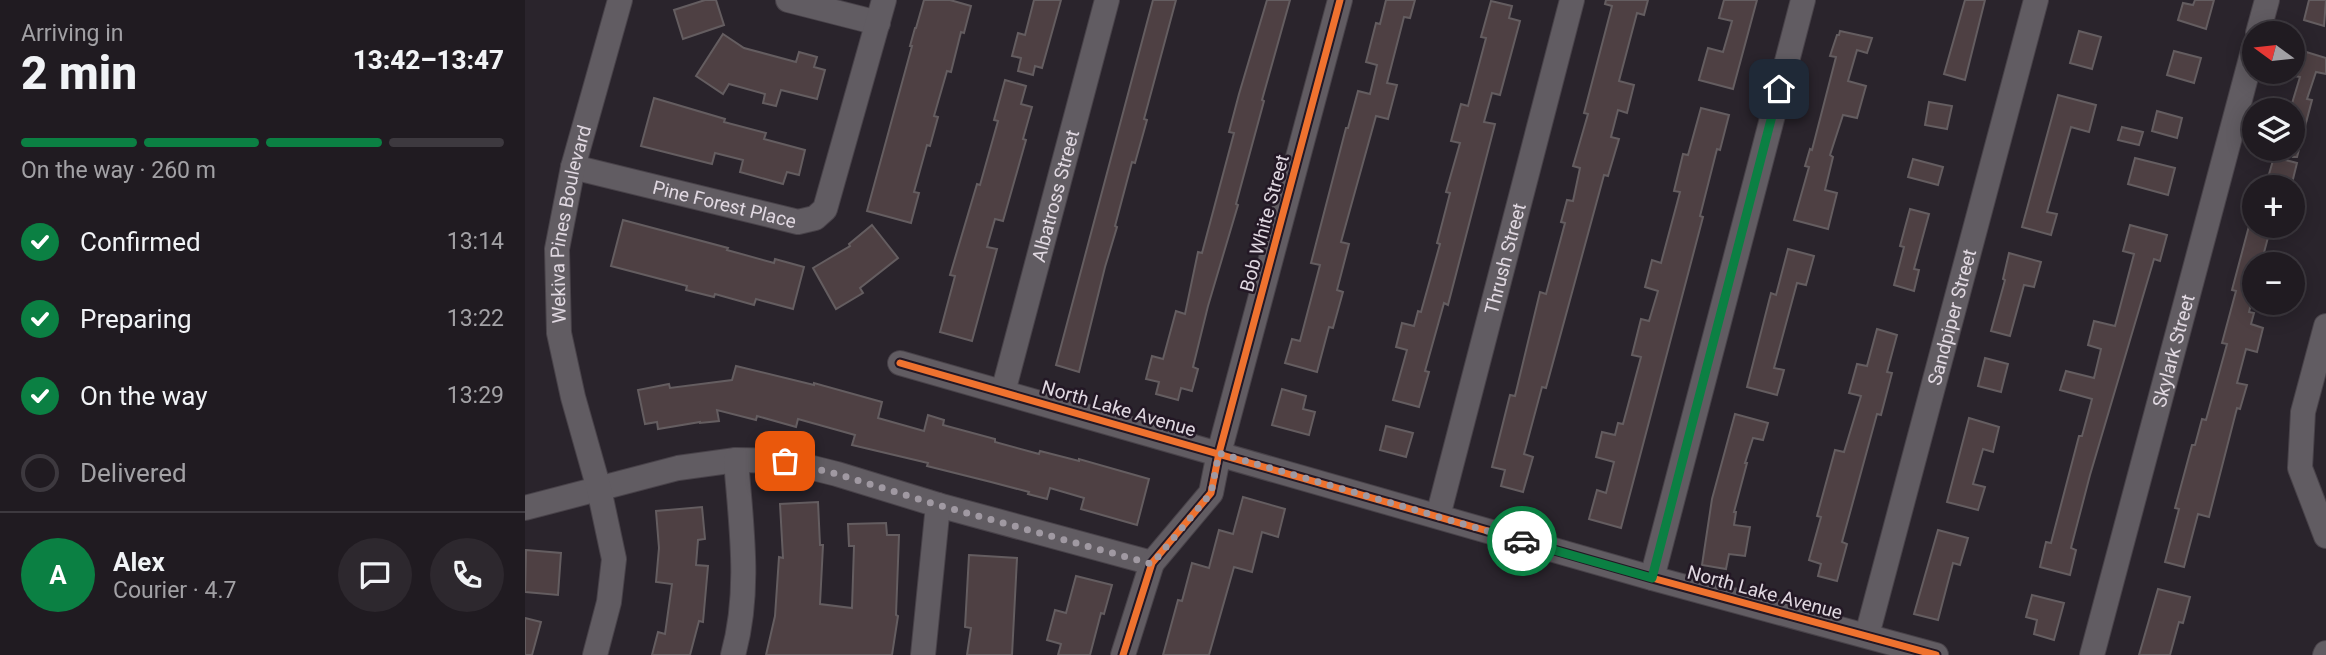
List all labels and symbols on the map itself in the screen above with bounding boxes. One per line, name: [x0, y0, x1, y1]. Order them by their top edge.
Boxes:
north arrow: [2242, 21, 2305, 84]
pin: [1749, 59, 1809, 119]
street label: Wekiva Pines Boulevard: [546, 123, 596, 324]
street label: Albatross Street: [1027, 127, 1084, 265]
street label: Bob White Street: [1235, 152, 1294, 294]
street label: Pine Forest Place: [650, 176, 799, 233]
street label: Thrush Street: [1480, 201, 1531, 317]
street label: Sandpiper Street: [1923, 246, 1981, 388]
street label: Skylark Street: [2148, 292, 2200, 410]
street label: North Lake Avenue: [1039, 375, 1199, 442]
pin: [755, 431, 815, 491]
courier: [1487, 506, 1557, 576]
street label: North Lake Avenue: [1685, 561, 1845, 624]

